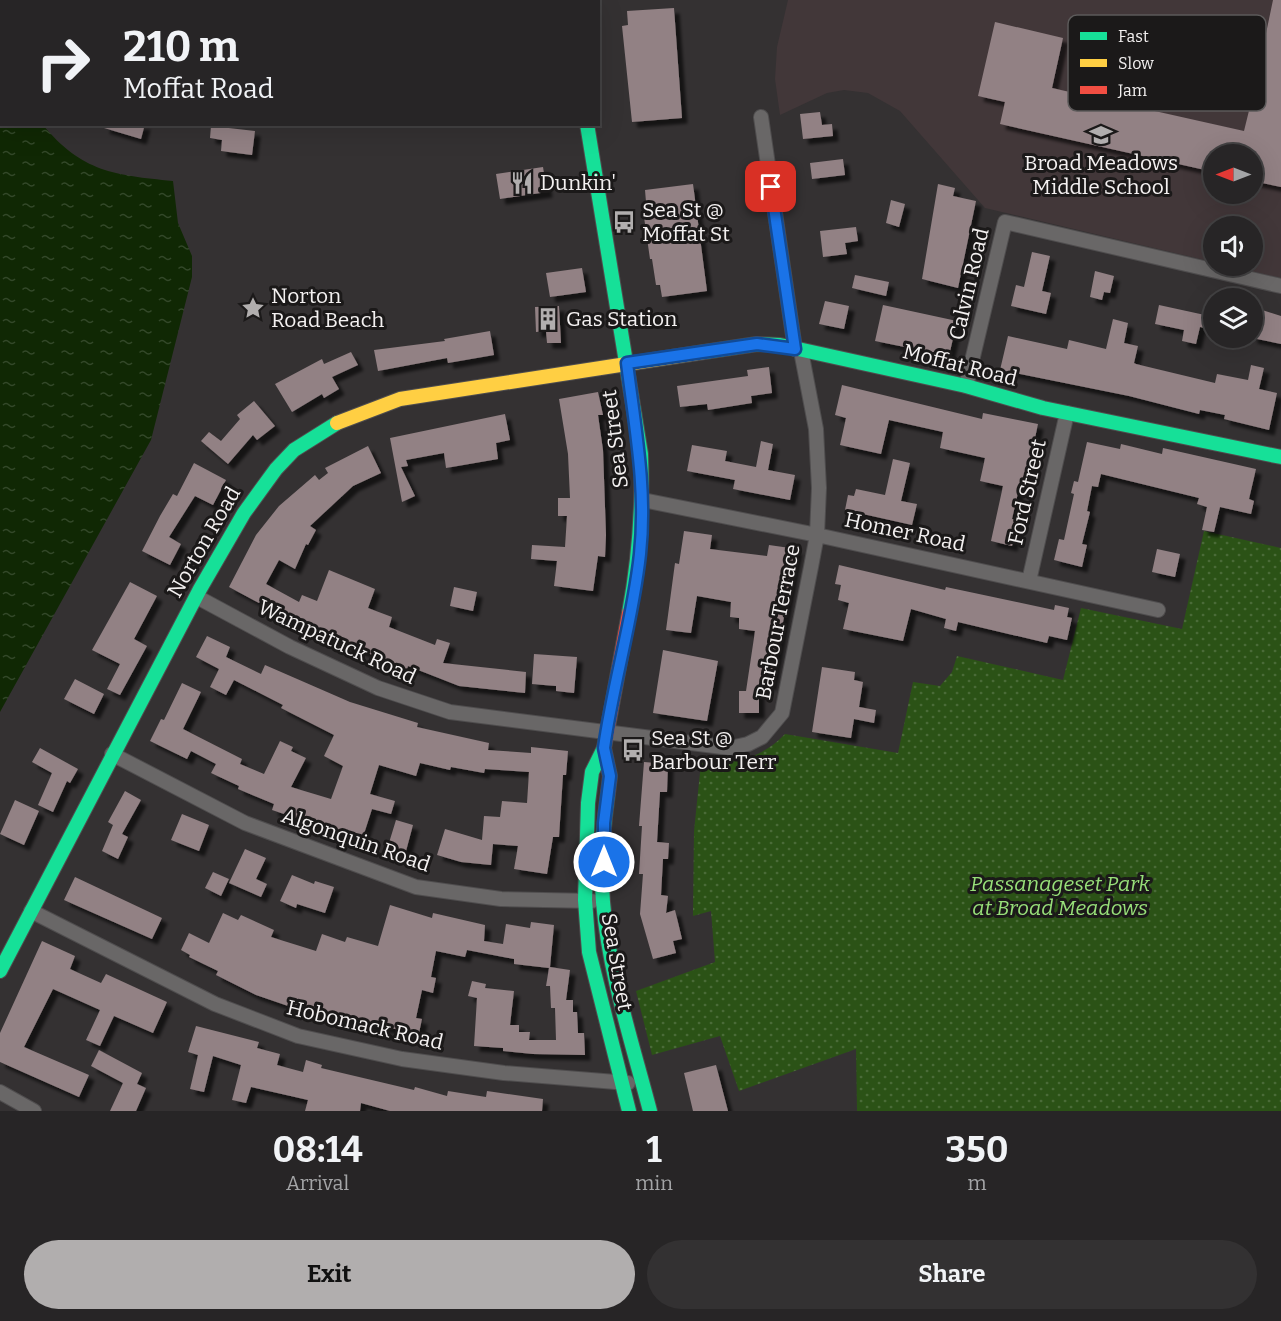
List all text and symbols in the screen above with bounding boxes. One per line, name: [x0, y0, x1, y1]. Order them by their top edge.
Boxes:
legend: [1068, 15, 1266, 111]
text: 210 m: [123, 22, 239, 72]
icon: right: [24, 24, 102, 102]
text: Fast: [1118, 27, 1149, 46]
text: Slow: [1118, 54, 1154, 73]
text: Moffat Road: [123, 73, 274, 105]
text: Jam: [1117, 81, 1147, 100]
school or university icon: Broad Meadows Middle School: [1088, 122, 1114, 148]
north arrow: [1203, 144, 1263, 204]
map controls: [1203, 144, 1263, 348]
place label: Broad Meadows Middle School: [1024, 150, 1178, 200]
pin: [745, 161, 796, 212]
restaurant icon: Dunkin': [509, 170, 535, 196]
place label: Dunkin': [540, 170, 616, 196]
icon: arrive: [754, 170, 787, 203]
place label: Sea St @ Moffat St: [642, 197, 730, 247]
bus stop icon: Sea St @ Moffat St: [611, 209, 637, 235]
button: sound: [1203, 216, 1263, 276]
street label: Calvin Road: [943, 225, 995, 343]
place label: Norton Road Beach: [271, 283, 384, 333]
button: layers: [1203, 288, 1263, 348]
place icon: Norton Road Beach: [240, 295, 266, 321]
building icon: Gas Station: [535, 306, 561, 332]
place label: Gas Station: [566, 306, 677, 332]
street label: Moffat Road: [900, 338, 1020, 392]
street label: Sea Street: [596, 388, 634, 490]
street label: Ford Street: [1002, 436, 1052, 547]
street label: Norton Road: [162, 482, 246, 602]
street label: Homer Road: [842, 507, 968, 557]
street label: Barbour Terrace: [750, 542, 806, 702]
street label: Wampatuck Road: [254, 594, 420, 690]
place label: Sea St @ Barbour Terr: [651, 725, 776, 775]
bus stop icon: Sea St @ Barbour Terr: [620, 737, 646, 763]
street label: Algonquin Road: [278, 802, 434, 878]
position arrow: [572, 830, 636, 894]
park label: Passanageset Park at Broad Meadows: [970, 871, 1151, 921]
street label: Sea Street: [596, 911, 638, 1013]
street label: Hobomack Road: [284, 994, 446, 1056]
text: 08:14: [272, 1128, 363, 1172]
text: 1: [646, 1128, 662, 1172]
text: 350: [945, 1128, 1009, 1172]
text: Arrival: [286, 1171, 349, 1195]
text: min: [635, 1171, 673, 1195]
text: m: [967, 1171, 986, 1195]
button: Exit: [24, 1240, 635, 1309]
button: Share: [647, 1240, 1257, 1309]

